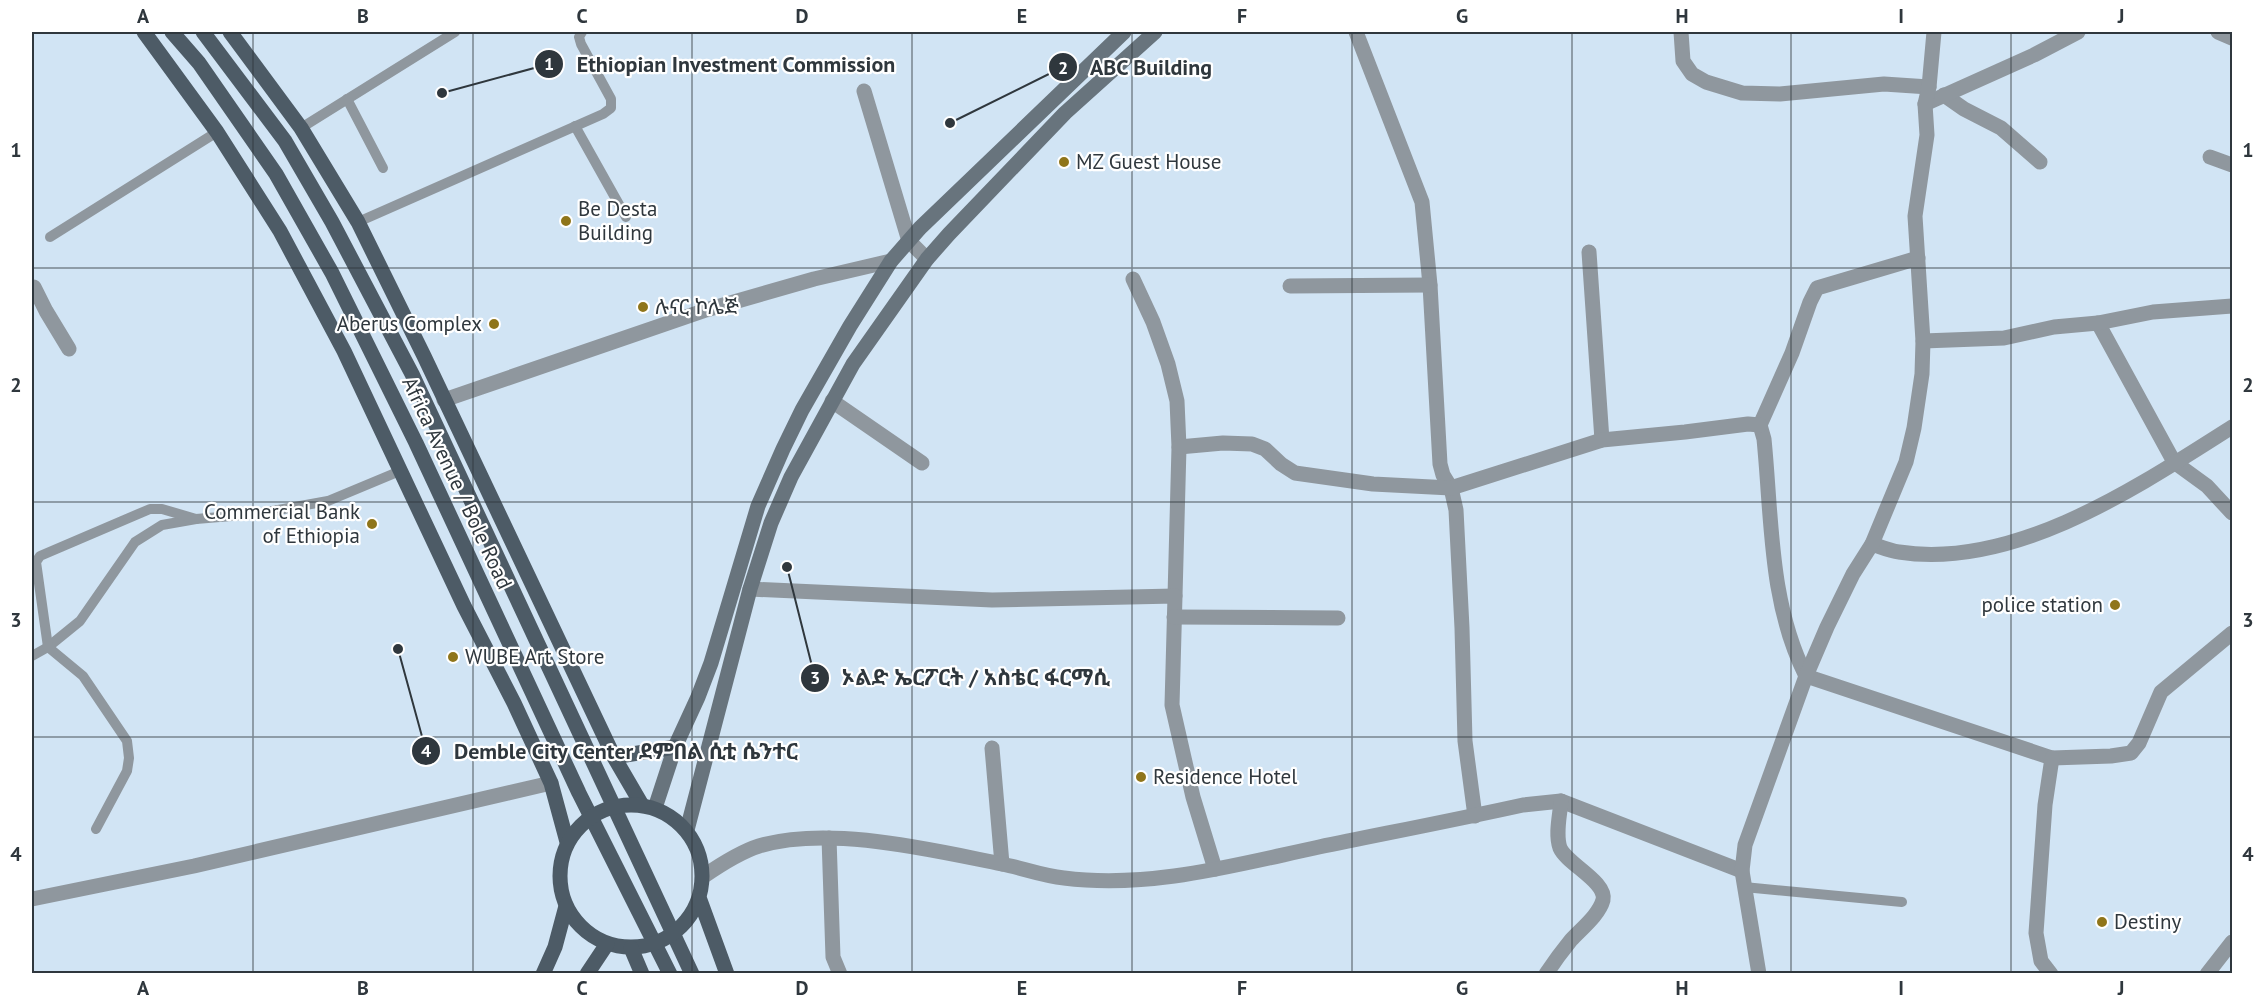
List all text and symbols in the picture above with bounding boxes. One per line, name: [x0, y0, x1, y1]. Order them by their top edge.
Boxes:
text: A: [137, 3, 150, 29]
text: B: [357, 3, 369, 29]
text: C: [576, 3, 588, 29]
text: D: [796, 3, 809, 29]
text: E: [1017, 3, 1027, 29]
text: F: [1237, 3, 1247, 29]
text: G: [1456, 3, 1468, 29]
text: H: [1675, 3, 1689, 29]
text: I: [1898, 3, 1904, 29]
text: J: [2117, 3, 2124, 29]
callout: Ethiopian Investment Commission: [534, 44, 907, 84]
callout: ABC Building: [1048, 47, 1225, 87]
text: Ethiopian Investment Commission: [577, 50, 895, 78]
text: 1: [544, 52, 554, 75]
text: ABC Building: [1090, 53, 1212, 81]
text: 2: [1058, 56, 1068, 79]
text: 1: [10, 137, 22, 163]
text: 1: [2242, 137, 2254, 163]
place label: MZ Guest House: [1076, 148, 1221, 175]
marker: MZ Guest House: [1057, 155, 1071, 169]
place label: Be Desta Building: [578, 195, 657, 246]
marker: Be Desta Building: [559, 214, 573, 228]
place label: ሉናር ኮሌጅ: [655, 293, 739, 320]
marker: ሉናር ኮሌጅ: [636, 300, 650, 314]
place label: Aberus Complex: [337, 310, 482, 337]
marker: Aberus Complex: [487, 317, 501, 331]
text: 2: [10, 372, 22, 398]
street label: Africa Avenue / Bole Road: [396, 372, 519, 593]
text: 2: [2242, 372, 2254, 398]
place label: Commercial Bank of Ethiopia: [204, 498, 360, 549]
marker: Commercial Bank of Ethiopia: [365, 517, 379, 531]
place label: police station: [1981, 591, 2103, 618]
marker: police station: [2108, 598, 2122, 612]
text: 3: [10, 607, 22, 633]
text: 3: [2242, 607, 2254, 633]
place label: WUBE Art Store: [465, 643, 604, 670]
marker: WUBE Art Store: [446, 650, 460, 664]
callout: ኦልድ ኤርፖርት / አስቴር ፋርማሲ: [800, 658, 1122, 698]
text: ኦልድ ኤርፖርት / አስቴር ፋርማሲ: [842, 663, 1110, 691]
text: 3: [810, 666, 820, 689]
callout: Demble City Center ደምበል ሲቲ ሴንተር: [411, 731, 810, 771]
text: Demble City Center ደምበል ሲቲ ሴንተር: [454, 737, 798, 765]
text: 4: [421, 739, 431, 762]
place label: Residence Hotel: [1153, 763, 1297, 790]
marker: Residence Hotel: [1134, 770, 1148, 784]
text: 4: [10, 841, 22, 867]
text: 4: [2242, 841, 2254, 867]
place label: Destiny: [2114, 908, 2181, 935]
marker: Destiny: [2095, 915, 2109, 929]
text: A: [137, 975, 150, 1001]
text: B: [357, 975, 369, 1001]
text: C: [576, 975, 588, 1001]
text: D: [796, 975, 809, 1001]
text: E: [1017, 975, 1027, 1001]
text: F: [1237, 975, 1247, 1001]
text: G: [1456, 975, 1468, 1001]
text: H: [1675, 975, 1689, 1001]
text: I: [1898, 975, 1904, 1001]
text: J: [2117, 975, 2124, 1001]

